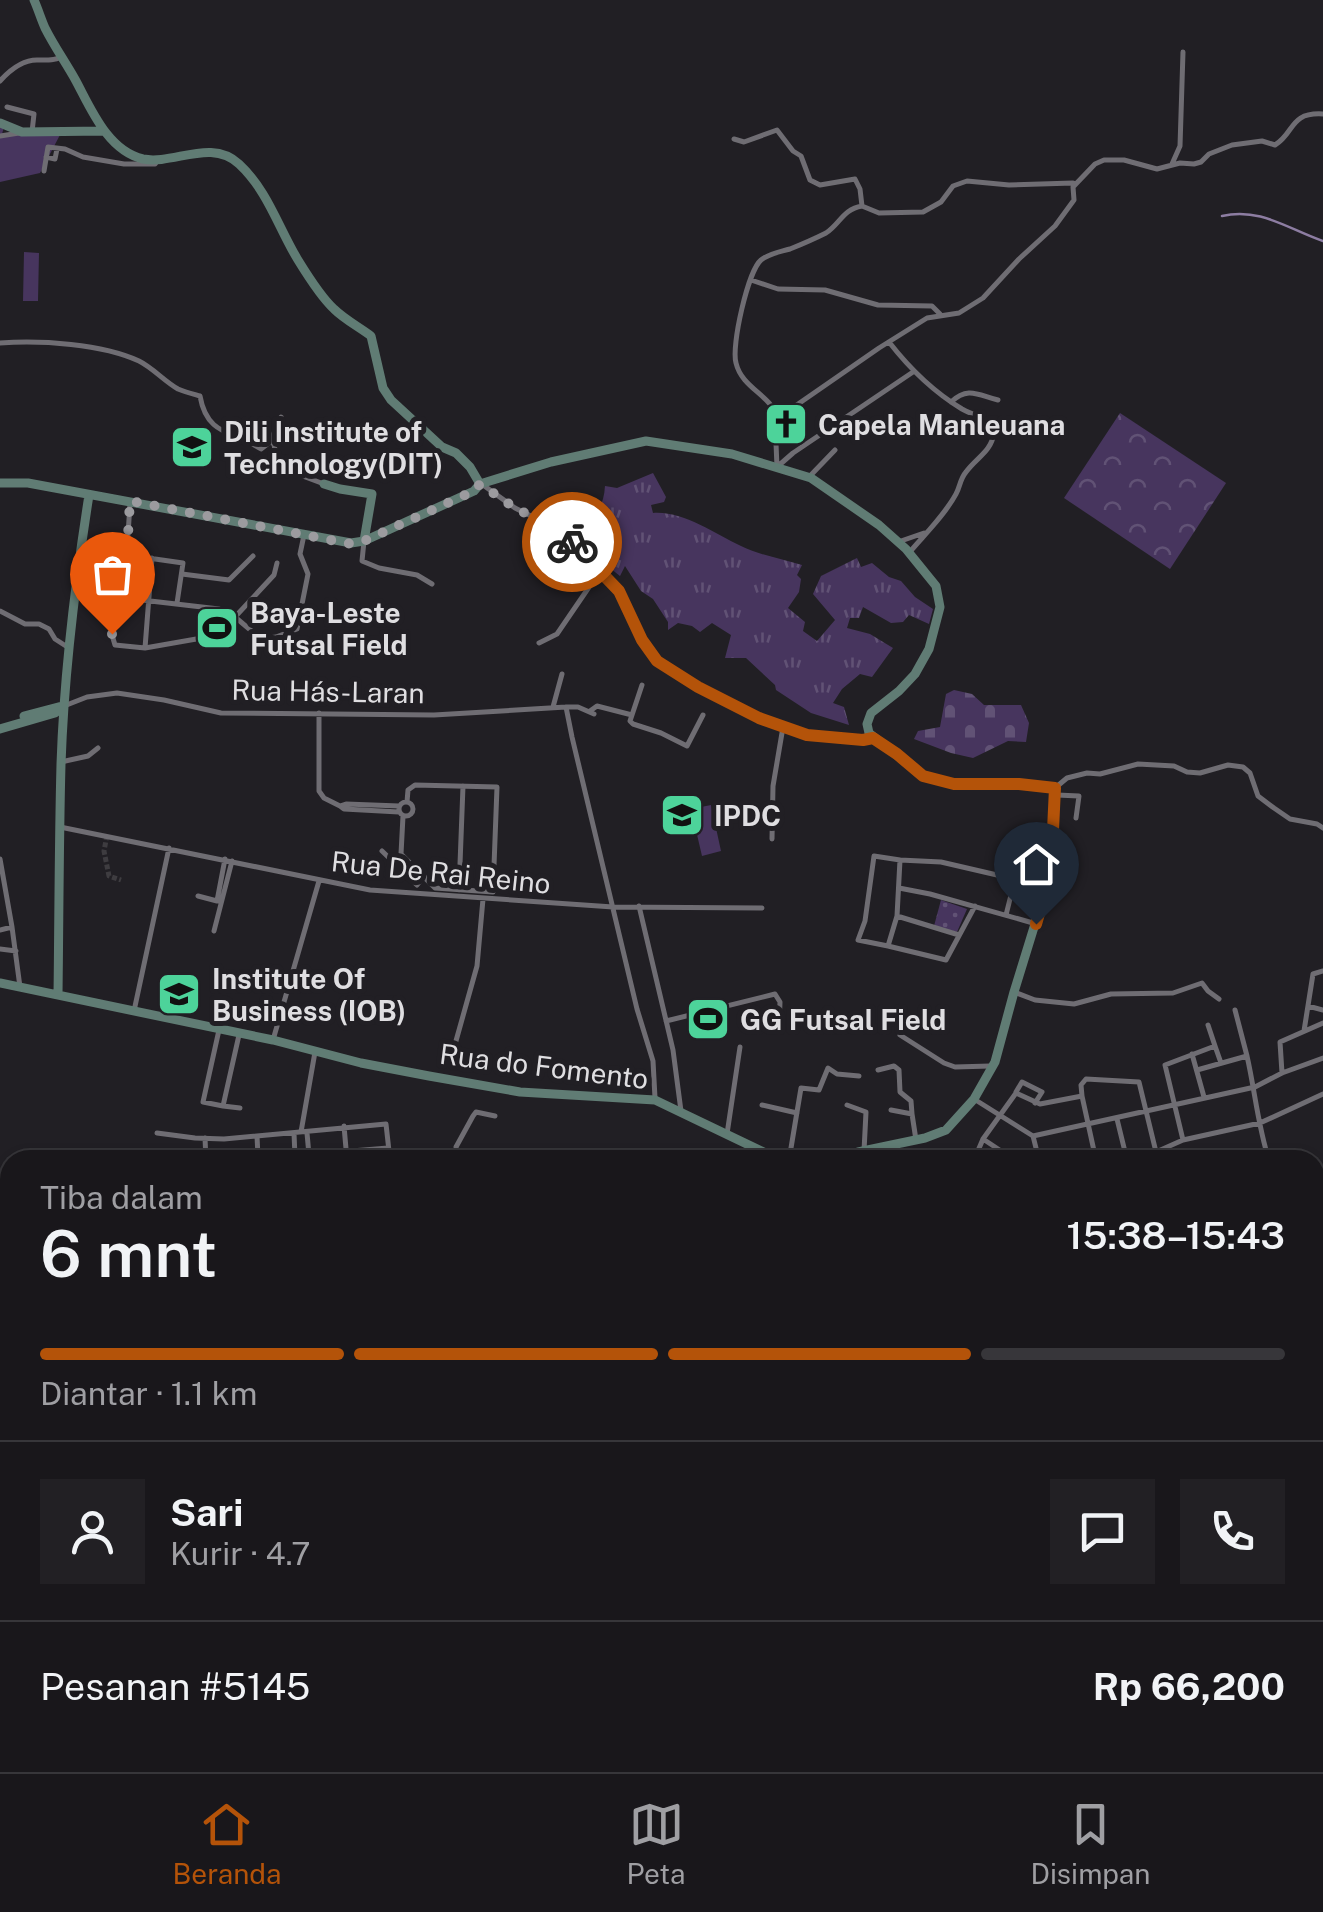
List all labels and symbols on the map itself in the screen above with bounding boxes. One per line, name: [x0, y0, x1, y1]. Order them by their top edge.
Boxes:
church icon: Capela Manleuana: [763, 401, 809, 447]
place label: Capela Manleuana: [818, 408, 1065, 441]
place label: Dili Institute of Technology(DIT): [224, 415, 443, 480]
school or university icon: Dili Institute of Technology(DIT): [169, 424, 215, 470]
courier: [522, 492, 622, 592]
pin: [70, 532, 155, 635]
place label: Baya-Leste Futsal Field: [250, 596, 408, 661]
sports icon: Baya-Leste Futsal Field: [194, 605, 240, 651]
street label: Rua Hás-Laran: [231, 673, 425, 709]
school or university icon: IPDC: [659, 792, 705, 838]
place label: IPDC: [714, 799, 781, 832]
pin: [994, 822, 1079, 925]
street label: Rua De Rai Reino: [330, 844, 552, 900]
place label: Institute Of Business (IOB): [212, 962, 406, 1027]
school or university icon: Institute Of Business (IOB): [156, 971, 202, 1017]
sports icon: GG Futsal Field: [685, 996, 731, 1042]
place label: GG Futsal Field: [740, 1003, 946, 1036]
street label: Rua do Fomento: [438, 1037, 650, 1095]

